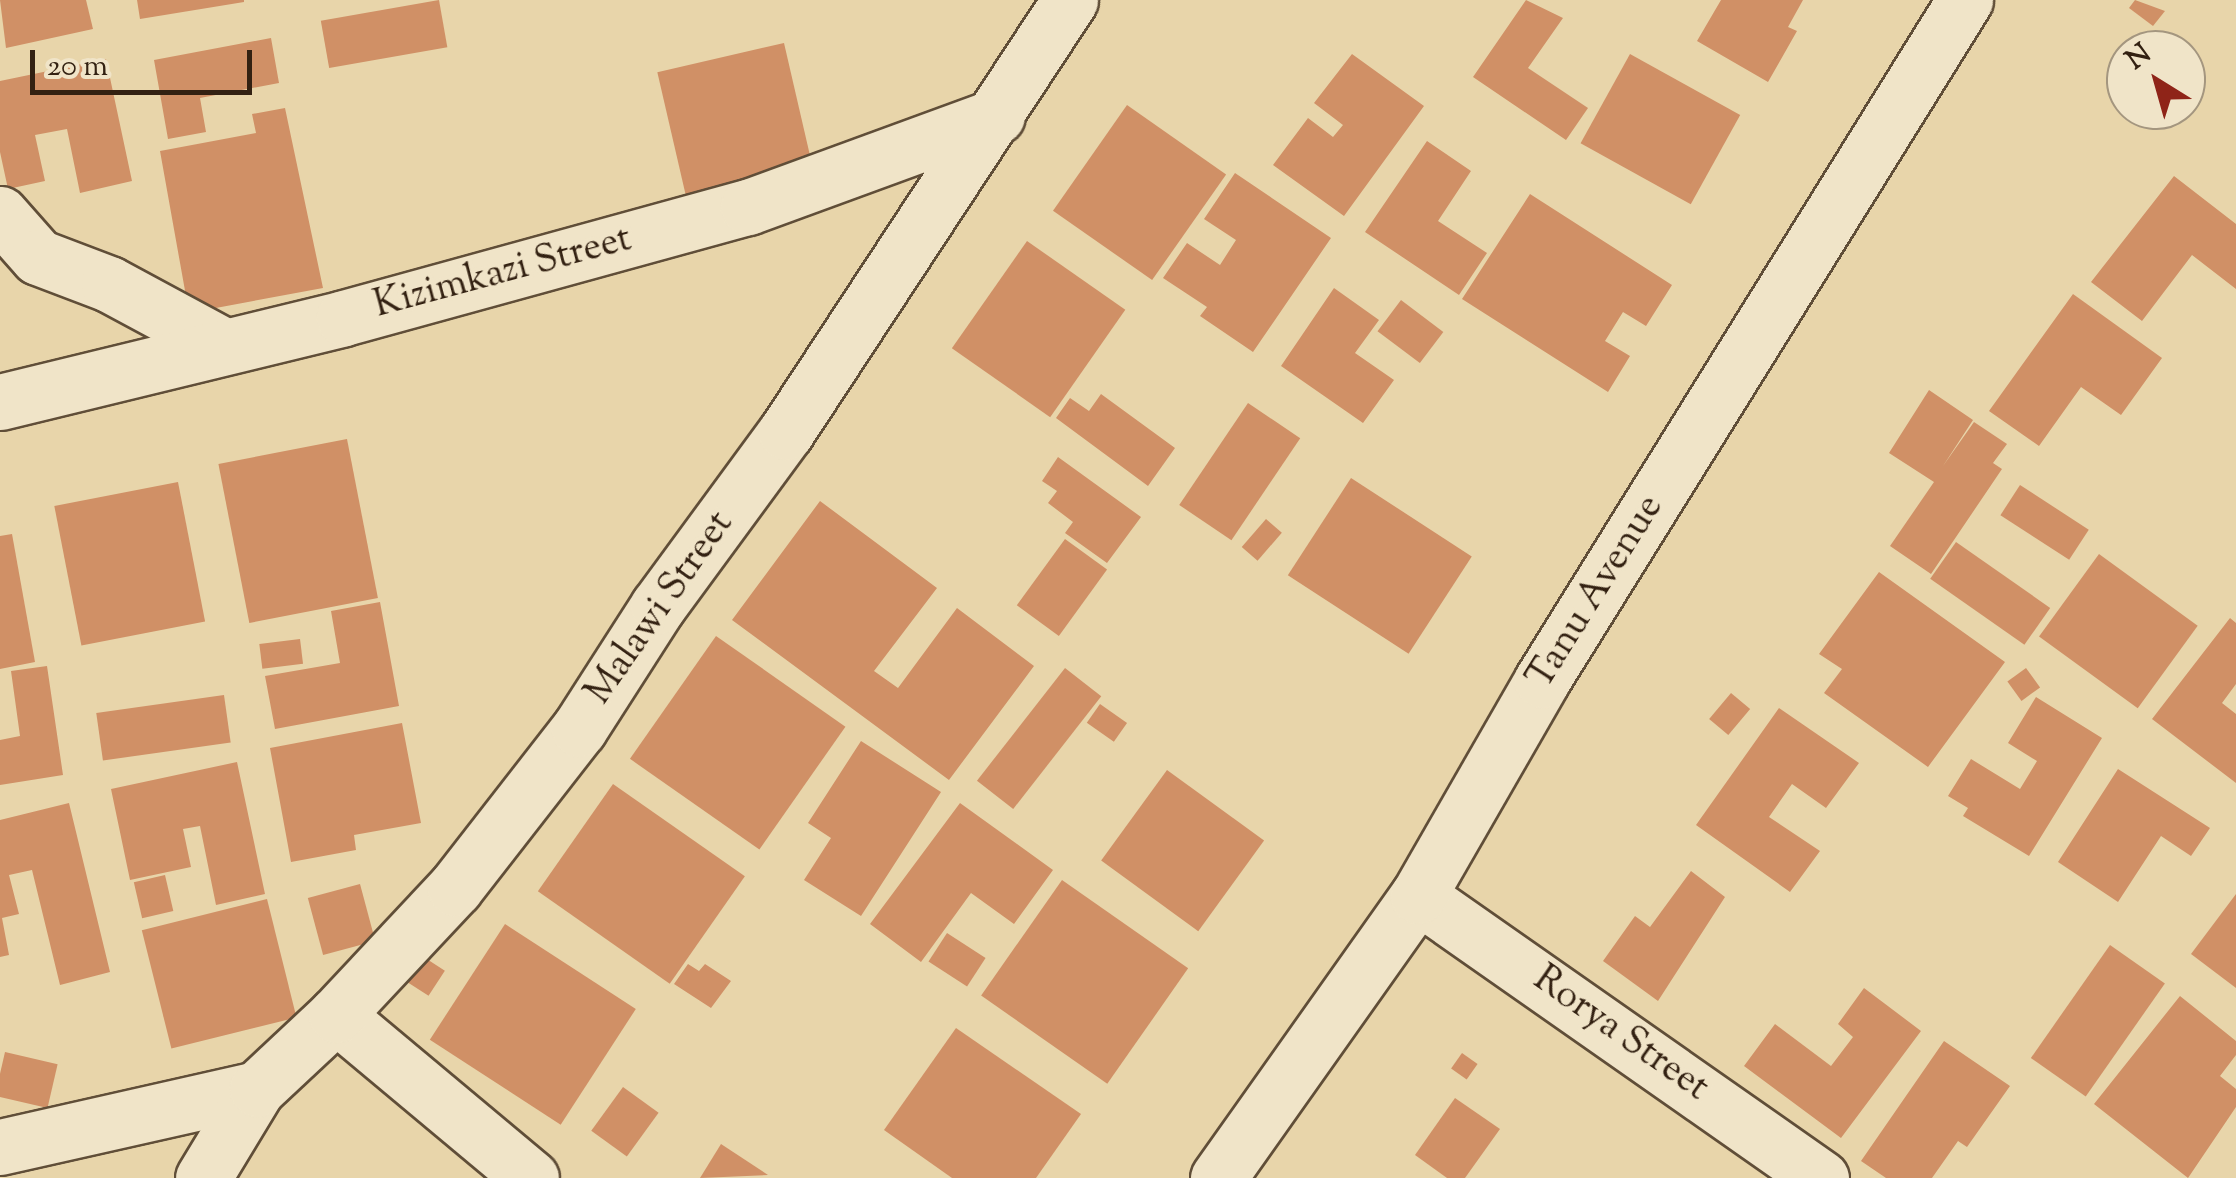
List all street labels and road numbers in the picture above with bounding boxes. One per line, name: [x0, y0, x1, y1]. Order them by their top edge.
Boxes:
street label: Kizimkazi Street: [369, 218, 637, 330]
street label: Tanu Avenue: [1519, 488, 1675, 698]
street label: Malawi Street: [578, 504, 744, 714]
street label: Rorya Street: [1523, 958, 1717, 1112]

